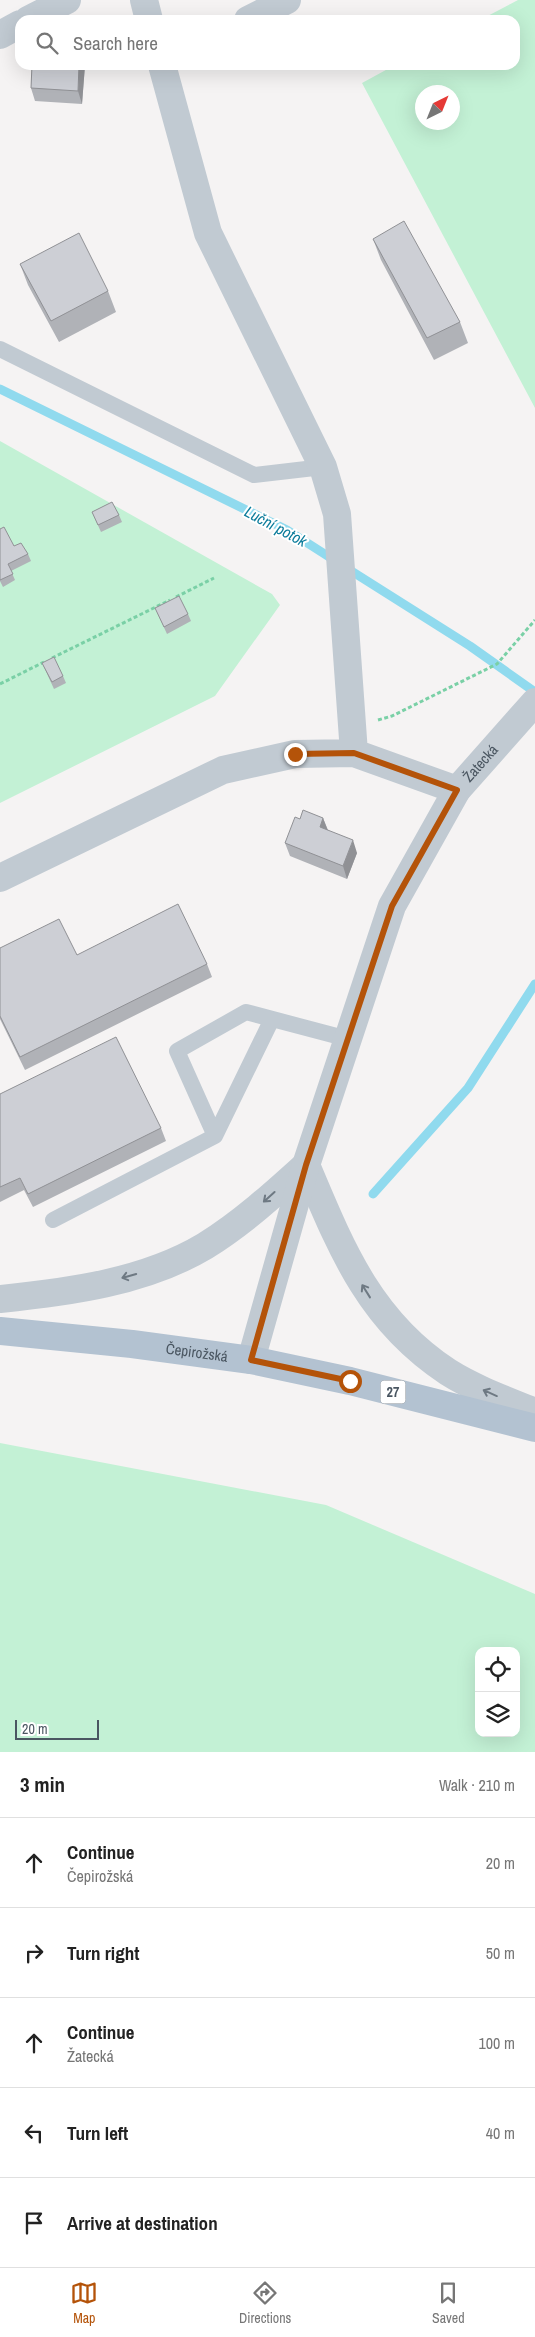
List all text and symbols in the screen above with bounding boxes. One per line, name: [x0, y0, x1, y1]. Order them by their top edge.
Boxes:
search box: [15, 15, 520, 70]
icon: search: [33, 29, 61, 57]
text: Search here: [73, 30, 158, 56]
north arrow: [415, 85, 460, 130]
water label: Luční potok: [241, 500, 312, 552]
street label: Žatecká: [458, 740, 503, 786]
route end: [284, 743, 307, 766]
one-way arrow: [263, 1192, 276, 1203]
one-way arrow: [122, 1272, 138, 1281]
one-way arrow: [361, 1285, 371, 1299]
street label: Čepirožská: [165, 1338, 229, 1367]
route start: [339, 1370, 362, 1393]
road number: 27: [380, 1380, 406, 1404]
one-way arrow: [483, 1387, 498, 1397]
map controls: [475, 1647, 520, 1737]
button: locate: [475, 1647, 520, 1692]
button: layers: [475, 1692, 520, 1737]
scale bar: [15, 1717, 99, 1740]
text: 20 m: [22, 1720, 48, 1738]
text: 3 min: [20, 1770, 65, 1799]
text: Walk · 210 m: [439, 1774, 515, 1796]
text: Continue: [67, 1839, 135, 1865]
icon: ahead: [20, 1849, 48, 1877]
text: 20 m: [486, 1852, 515, 1874]
text: Čepirožská: [67, 1865, 133, 1887]
icon: right: [20, 1939, 48, 1967]
text: Turn right: [67, 1940, 139, 1966]
text: 50 m: [486, 1942, 515, 1964]
text: Continue: [67, 2019, 135, 2045]
icon: ahead: [20, 2029, 48, 2057]
text: 100 m: [479, 2032, 515, 2054]
text: Žatecká: [67, 2045, 114, 2067]
icon: left: [20, 2119, 48, 2147]
text: Turn left: [67, 2120, 128, 2146]
text: 40 m: [486, 2122, 515, 2144]
icon: arrive: [20, 2209, 48, 2237]
text: Arrive at destination: [67, 2210, 218, 2236]
tab: Map: [70, 2279, 98, 2327]
tab: Directions: [239, 2279, 291, 2327]
tab: Saved: [432, 2279, 465, 2327]

